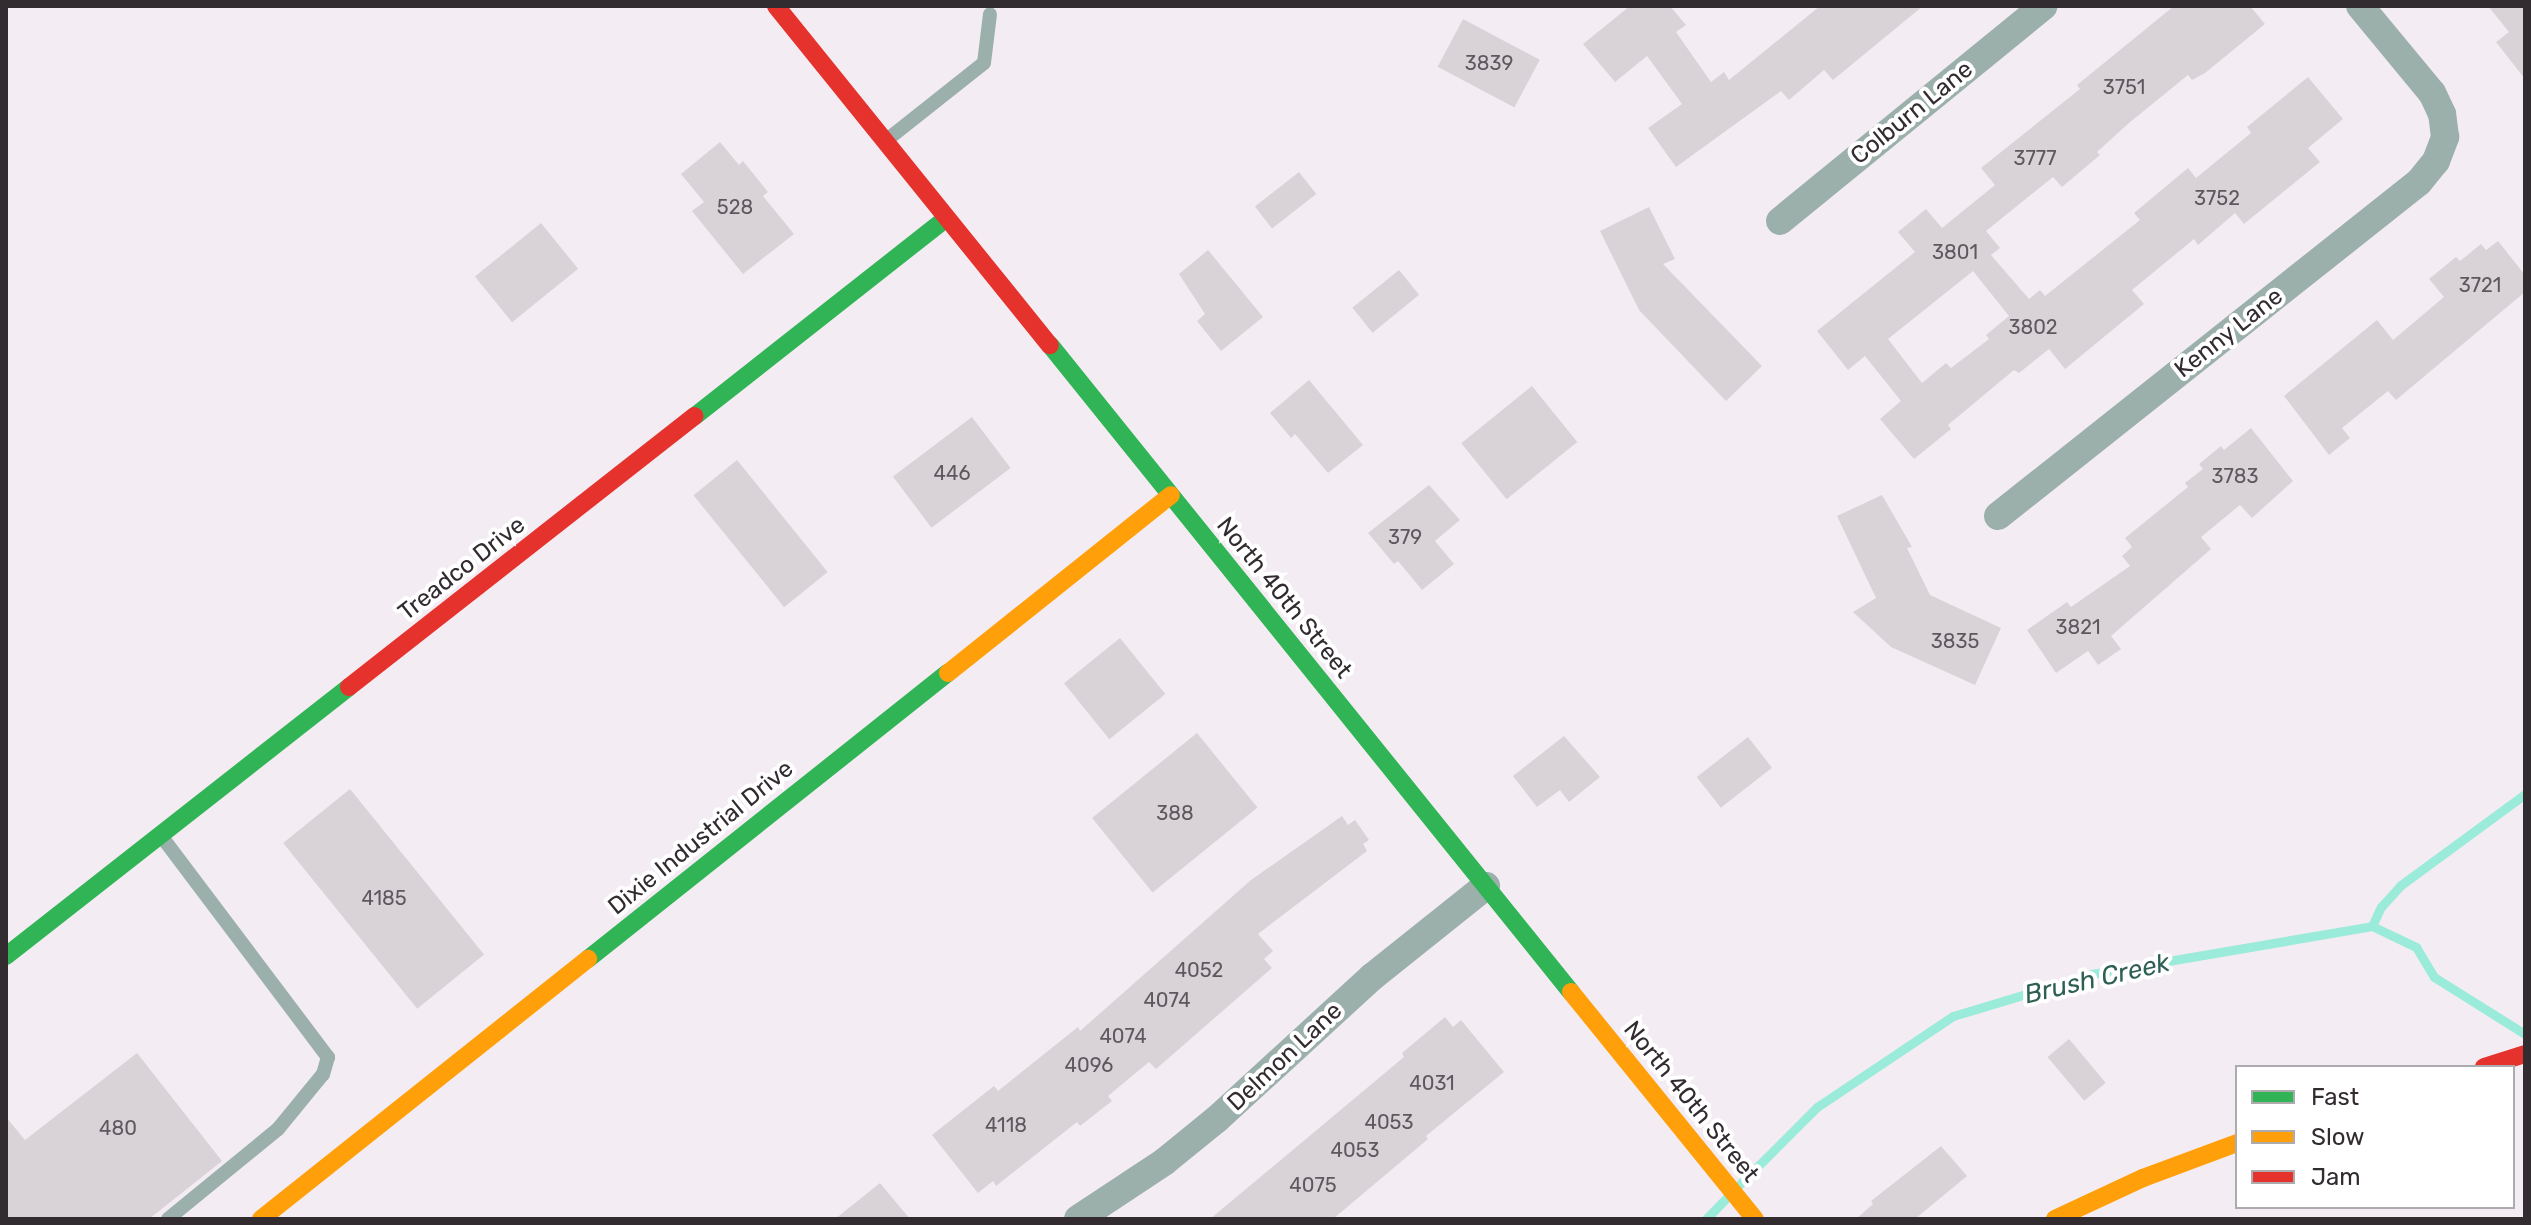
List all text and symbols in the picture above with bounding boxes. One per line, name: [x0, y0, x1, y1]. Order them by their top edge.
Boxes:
house number: 3839: [1465, 51, 1513, 75]
street label: Colburn Lane: [1845, 55, 1979, 171]
house number: 3751: [2103, 75, 2145, 99]
house number: 3777: [2014, 146, 2056, 170]
house number: 3752: [2194, 186, 2240, 210]
house number: 528: [717, 195, 753, 219]
house number: 3801: [1932, 240, 1978, 264]
house number: 3721: [2459, 273, 2501, 297]
street label: Kenny Lane: [2169, 282, 2289, 384]
house number: 3802: [2008, 315, 2058, 339]
house number: 446: [934, 461, 970, 485]
house number: 3783: [2211, 464, 2259, 488]
street label: Treadco Drive: [393, 511, 531, 627]
street label: North 40th Street: [1210, 512, 1358, 684]
house number: 379: [1388, 525, 1422, 549]
house number: 3821: [2055, 615, 2101, 639]
house number: 3835: [1931, 629, 1979, 653]
street label: Dixie Industrial Drive: [603, 755, 799, 921]
house number: 388: [1156, 801, 1194, 825]
house number: 4185: [361, 886, 407, 910]
water label: Brush Creek: [2021, 947, 2173, 1011]
house number: 4052: [1175, 958, 1223, 982]
house number: 4074: [1143, 988, 1191, 1012]
street label: Delmon Lane: [1222, 997, 1348, 1117]
street label: North 40th Street: [1617, 1016, 1765, 1188]
house number: 4074: [1099, 1024, 1147, 1048]
house number: 4096: [1065, 1053, 1113, 1077]
legend: [2235, 1065, 2515, 1209]
house number: 4031: [1409, 1071, 1455, 1095]
text: Fast: [2311, 1083, 2359, 1111]
house number: 4053: [1364, 1110, 1414, 1134]
house number: 4118: [985, 1113, 1027, 1137]
house number: 480: [99, 1116, 137, 1140]
text: Slow: [2311, 1123, 2364, 1151]
house number: 4053: [1330, 1138, 1380, 1162]
text: Jam: [2311, 1163, 2361, 1191]
house number: 4075: [1289, 1173, 1337, 1197]

